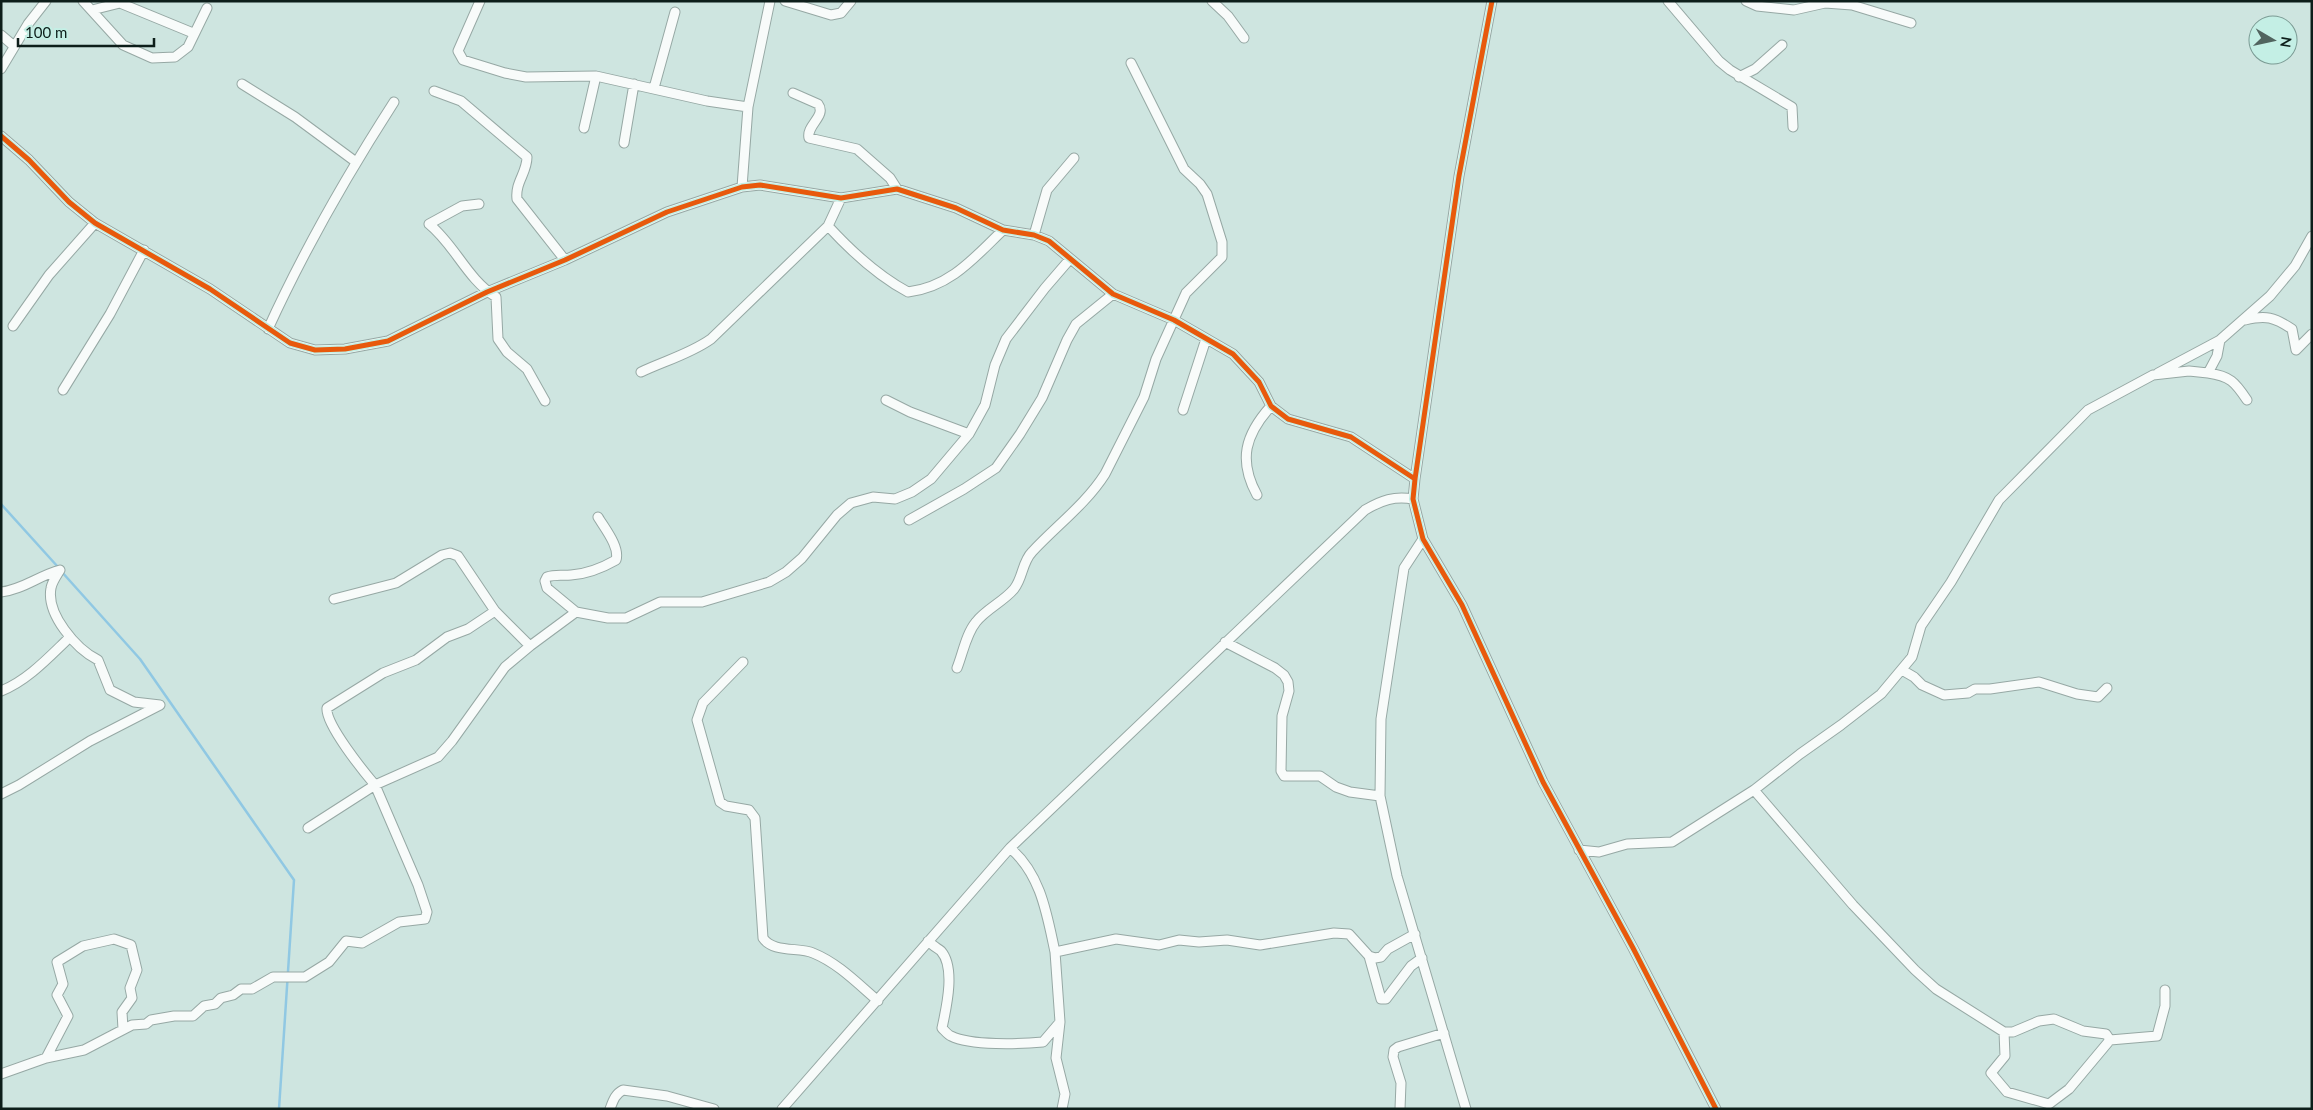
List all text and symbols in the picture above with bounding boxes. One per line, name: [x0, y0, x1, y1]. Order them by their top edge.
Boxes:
scale bar: [18, 15, 154, 47]
north arrow: [2248, 15, 2298, 65]
text: 100 m: [25, 23, 67, 41]
text: N: [2277, 35, 2296, 49]

